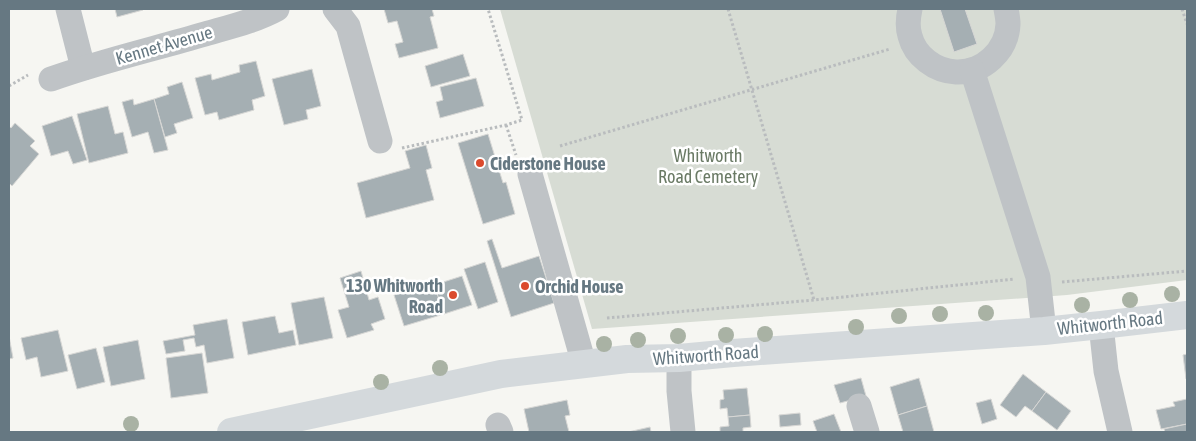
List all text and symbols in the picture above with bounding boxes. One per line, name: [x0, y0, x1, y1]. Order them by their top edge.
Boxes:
street label: Kennet Avenue: [113, 21, 215, 69]
park label: Whitworth Road Cemetery: [658, 145, 758, 187]
place label: Ciderstone House: [490, 153, 606, 174]
marker: Ciderstone House: [474, 157, 486, 169]
place label: 130 Whitworth Road: [346, 275, 443, 317]
place label: Orchid House: [535, 276, 624, 297]
marker: Orchid House: [519, 280, 531, 292]
marker: 130 Whitworth Road: [447, 289, 459, 301]
street label: Whitworth Road: [1056, 307, 1164, 339]
street label: Whitworth Road: [652, 341, 760, 369]

